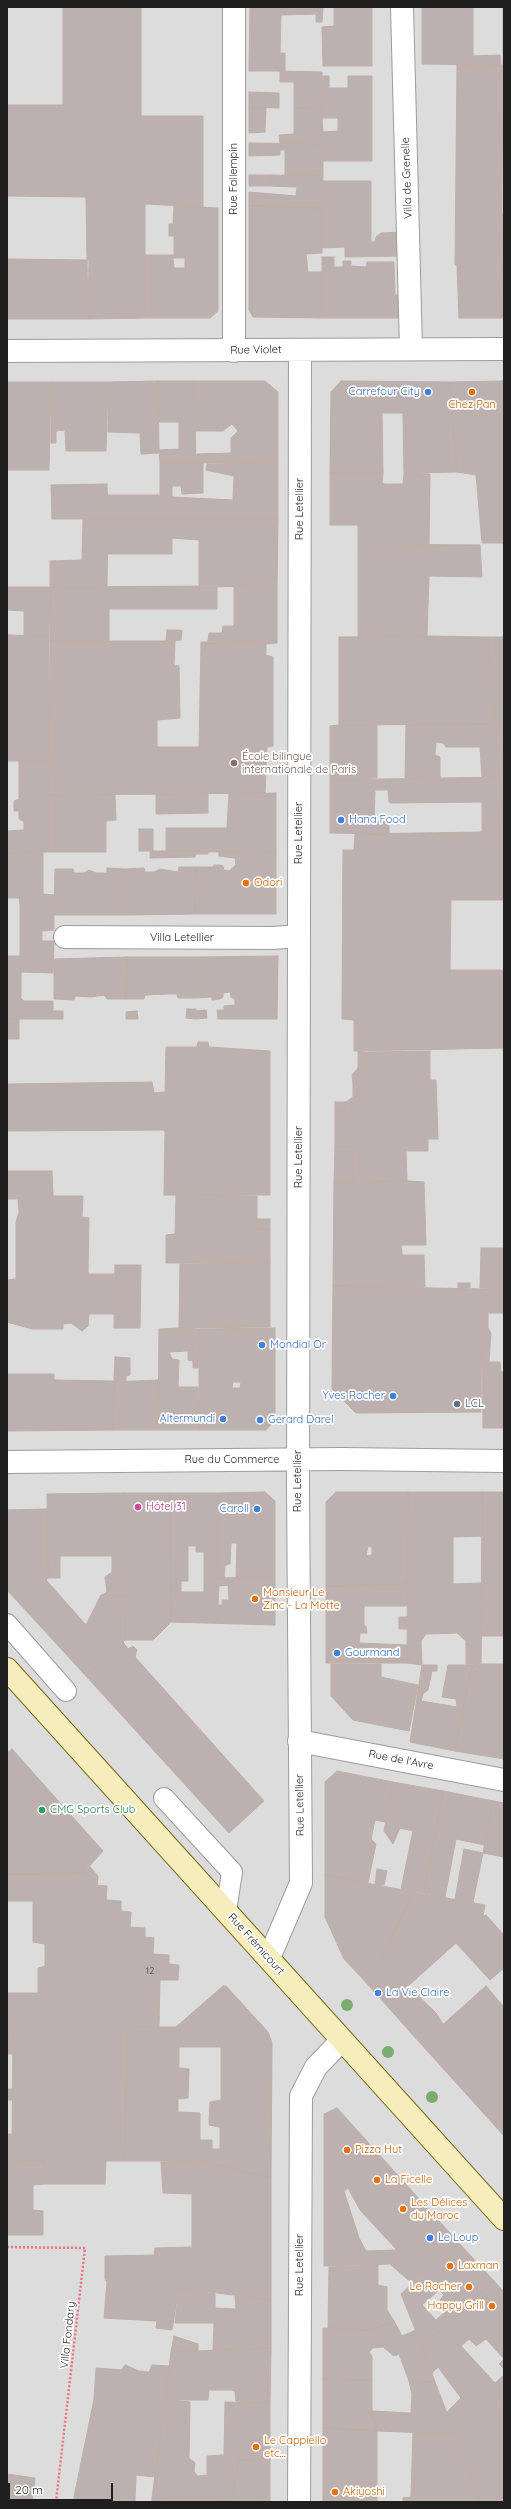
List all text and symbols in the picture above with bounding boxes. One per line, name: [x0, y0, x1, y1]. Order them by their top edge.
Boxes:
street label: Villa de Grenelle: [399, 137, 415, 219]
street label: Rue Fallempin: [227, 143, 241, 215]
street label: Rue Violet: [230, 343, 282, 357]
place label: Carrefour City: [349, 385, 420, 399]
marker: Carrefour City: [423, 387, 433, 397]
marker: Chez Pan: [467, 387, 477, 397]
place label: Chez Pan: [448, 398, 496, 412]
street label: Rue Letellier: [293, 478, 307, 540]
place label: École bilingue internationale de Paris: [242, 750, 356, 776]
marker: École bilingue internationale de Paris: [229, 758, 239, 768]
street label: Rue Letellier: [292, 802, 306, 864]
place label: Hana Food: [349, 813, 406, 827]
marker: Hana Food: [336, 815, 346, 825]
place label: Odori: [254, 876, 282, 890]
marker: Odori: [241, 878, 251, 888]
street label: Villa Letellier: [150, 931, 214, 945]
street label: Rue Letellier: [292, 1126, 306, 1188]
place label: Mondial Or: [270, 1338, 326, 1352]
marker: Mondial Or: [257, 1340, 267, 1350]
place label: Yves Rocher: [322, 1389, 385, 1403]
marker: Yves Rocher: [388, 1391, 398, 1401]
place label: LCL: [465, 1397, 484, 1411]
marker: LCL: [452, 1399, 462, 1409]
place label: Altermundi: [160, 1412, 215, 1426]
place label: Gerard Darel: [268, 1413, 334, 1427]
marker: Altermundi: [218, 1414, 228, 1424]
marker: Gerard Darel: [255, 1415, 265, 1425]
street label: Rue Letellier: [291, 1450, 305, 1512]
street label: Rue du Commerce: [185, 1453, 279, 1467]
place label: Hôtel 31: [146, 1500, 186, 1514]
marker: Hôtel 31: [133, 1502, 143, 1512]
place label: Caroll: [219, 1502, 249, 1516]
marker: Caroll: [252, 1504, 262, 1514]
place label: Monsieur Le Zinc - La Motte: [263, 1586, 340, 1612]
marker: Monsieur Le Zinc - La Motte: [250, 1594, 260, 1604]
place label: Gourmand: [345, 1646, 400, 1660]
marker: Gourmand: [332, 1648, 342, 1658]
street label: Rue de l'Avre: [367, 1747, 435, 1773]
street label: Rue Letellier: [293, 1774, 307, 1836]
place label: CMG Sports Club: [50, 1803, 135, 1817]
marker: CMG Sports Club: [37, 1805, 47, 1815]
street label: Rue Frémicourt: [225, 1911, 287, 1977]
house number: 12: [146, 1966, 154, 1976]
place label: La Vie Claire: [386, 1986, 449, 2000]
marker: La Vie Claire: [373, 1988, 383, 1998]
place label: Pizza Hut: [355, 2143, 402, 2157]
marker: Pizza Hut: [342, 2145, 352, 2155]
place label: La Ficelle: [385, 2173, 432, 2187]
marker: La Ficelle: [372, 2175, 382, 2185]
place label: Les Délices du Maroc: [411, 2196, 467, 2222]
marker: Les Délices du Maroc: [398, 2204, 408, 2214]
place label: Le Loup: [438, 2231, 478, 2245]
marker: Le Loup: [425, 2233, 435, 2243]
street label: Rue Letellier: [293, 2234, 307, 2296]
place label: Laxman: [458, 2259, 499, 2273]
marker: Laxman: [445, 2261, 455, 2271]
place label: Le Rocher: [410, 2280, 461, 2294]
marker: Le Rocher: [464, 2282, 474, 2292]
place label: Happy Grill: [428, 2299, 484, 2313]
street label: Villa Fondary: [58, 2301, 78, 2369]
marker: Happy Grill: [487, 2301, 497, 2311]
place label: Le Cappiello etc...: [264, 2434, 326, 2460]
marker: Le Cappiello etc...: [251, 2442, 261, 2452]
scale bar: [10, 2475, 115, 2501]
text: 20 m: [15, 2482, 43, 2497]
place label: Akiyoshi: [343, 2485, 385, 2499]
marker: Akiyoshi: [330, 2487, 340, 2497]

